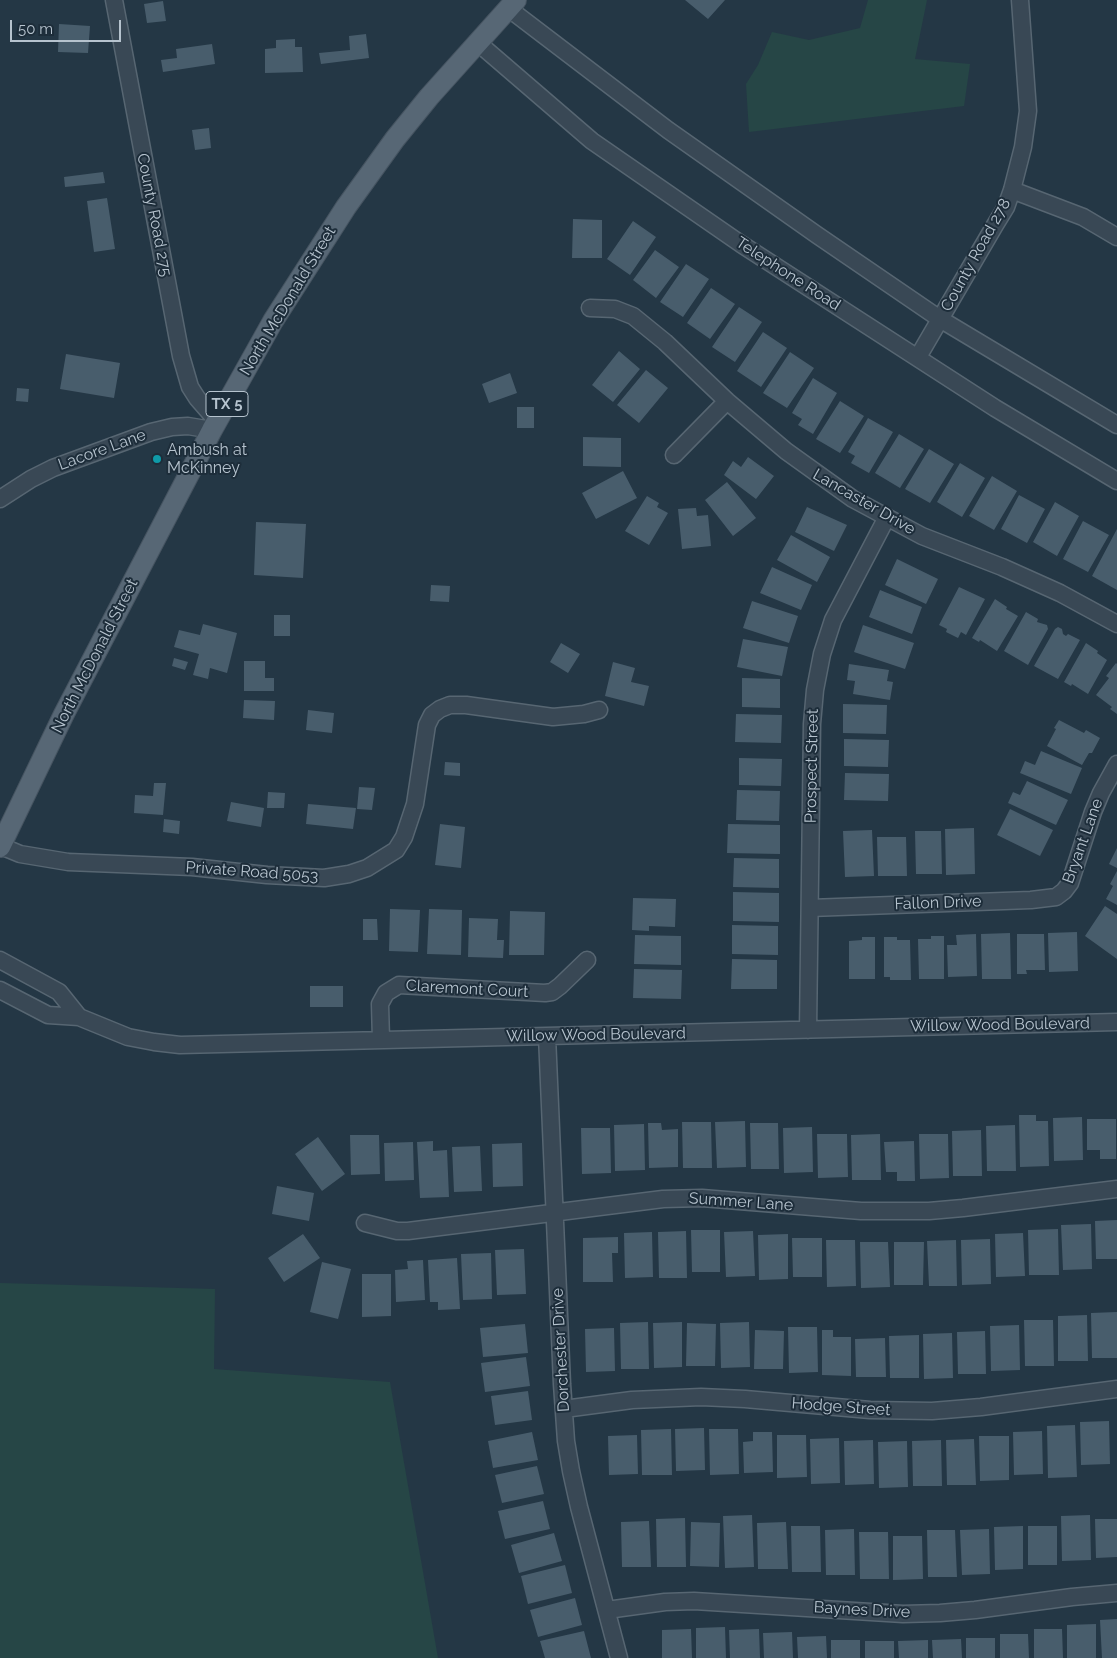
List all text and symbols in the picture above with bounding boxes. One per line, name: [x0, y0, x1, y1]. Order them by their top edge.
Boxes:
scale bar: [12, 10, 124, 42]
text: 50 m: [18, 20, 53, 38]
street label: County Road 275: [133, 152, 175, 278]
street label: County Road 278: [937, 195, 1015, 315]
street label: North McDonald Street: [236, 223, 340, 379]
street label: Telephone Road: [732, 233, 844, 315]
road number: TX 5: [206, 392, 248, 416]
street label: Lacore Lane: [56, 425, 148, 475]
place label: Ambush at McKinney: [167, 440, 247, 478]
marker: Ambush at McKinney: [151, 453, 163, 465]
street label: Lancaster Drive: [809, 465, 919, 539]
street label: North McDonald Street: [48, 576, 142, 736]
street label: Prospect Street: [801, 709, 823, 823]
street label: Bryant Lane: [1059, 796, 1107, 886]
street label: Private Road 5053: [185, 858, 319, 886]
street label: Fallon Drive: [894, 892, 982, 914]
street label: Claremont Court: [405, 976, 529, 1002]
street label: Willow Wood Boulevard: [910, 1014, 1090, 1036]
street label: Willow Wood Boulevard: [506, 1024, 686, 1046]
street label: Summer Lane: [688, 1189, 794, 1215]
street label: Dorchester Drive: [548, 1288, 574, 1412]
street label: Hodge Street: [791, 1394, 891, 1420]
street label: Baynes Drive: [813, 1598, 911, 1622]

